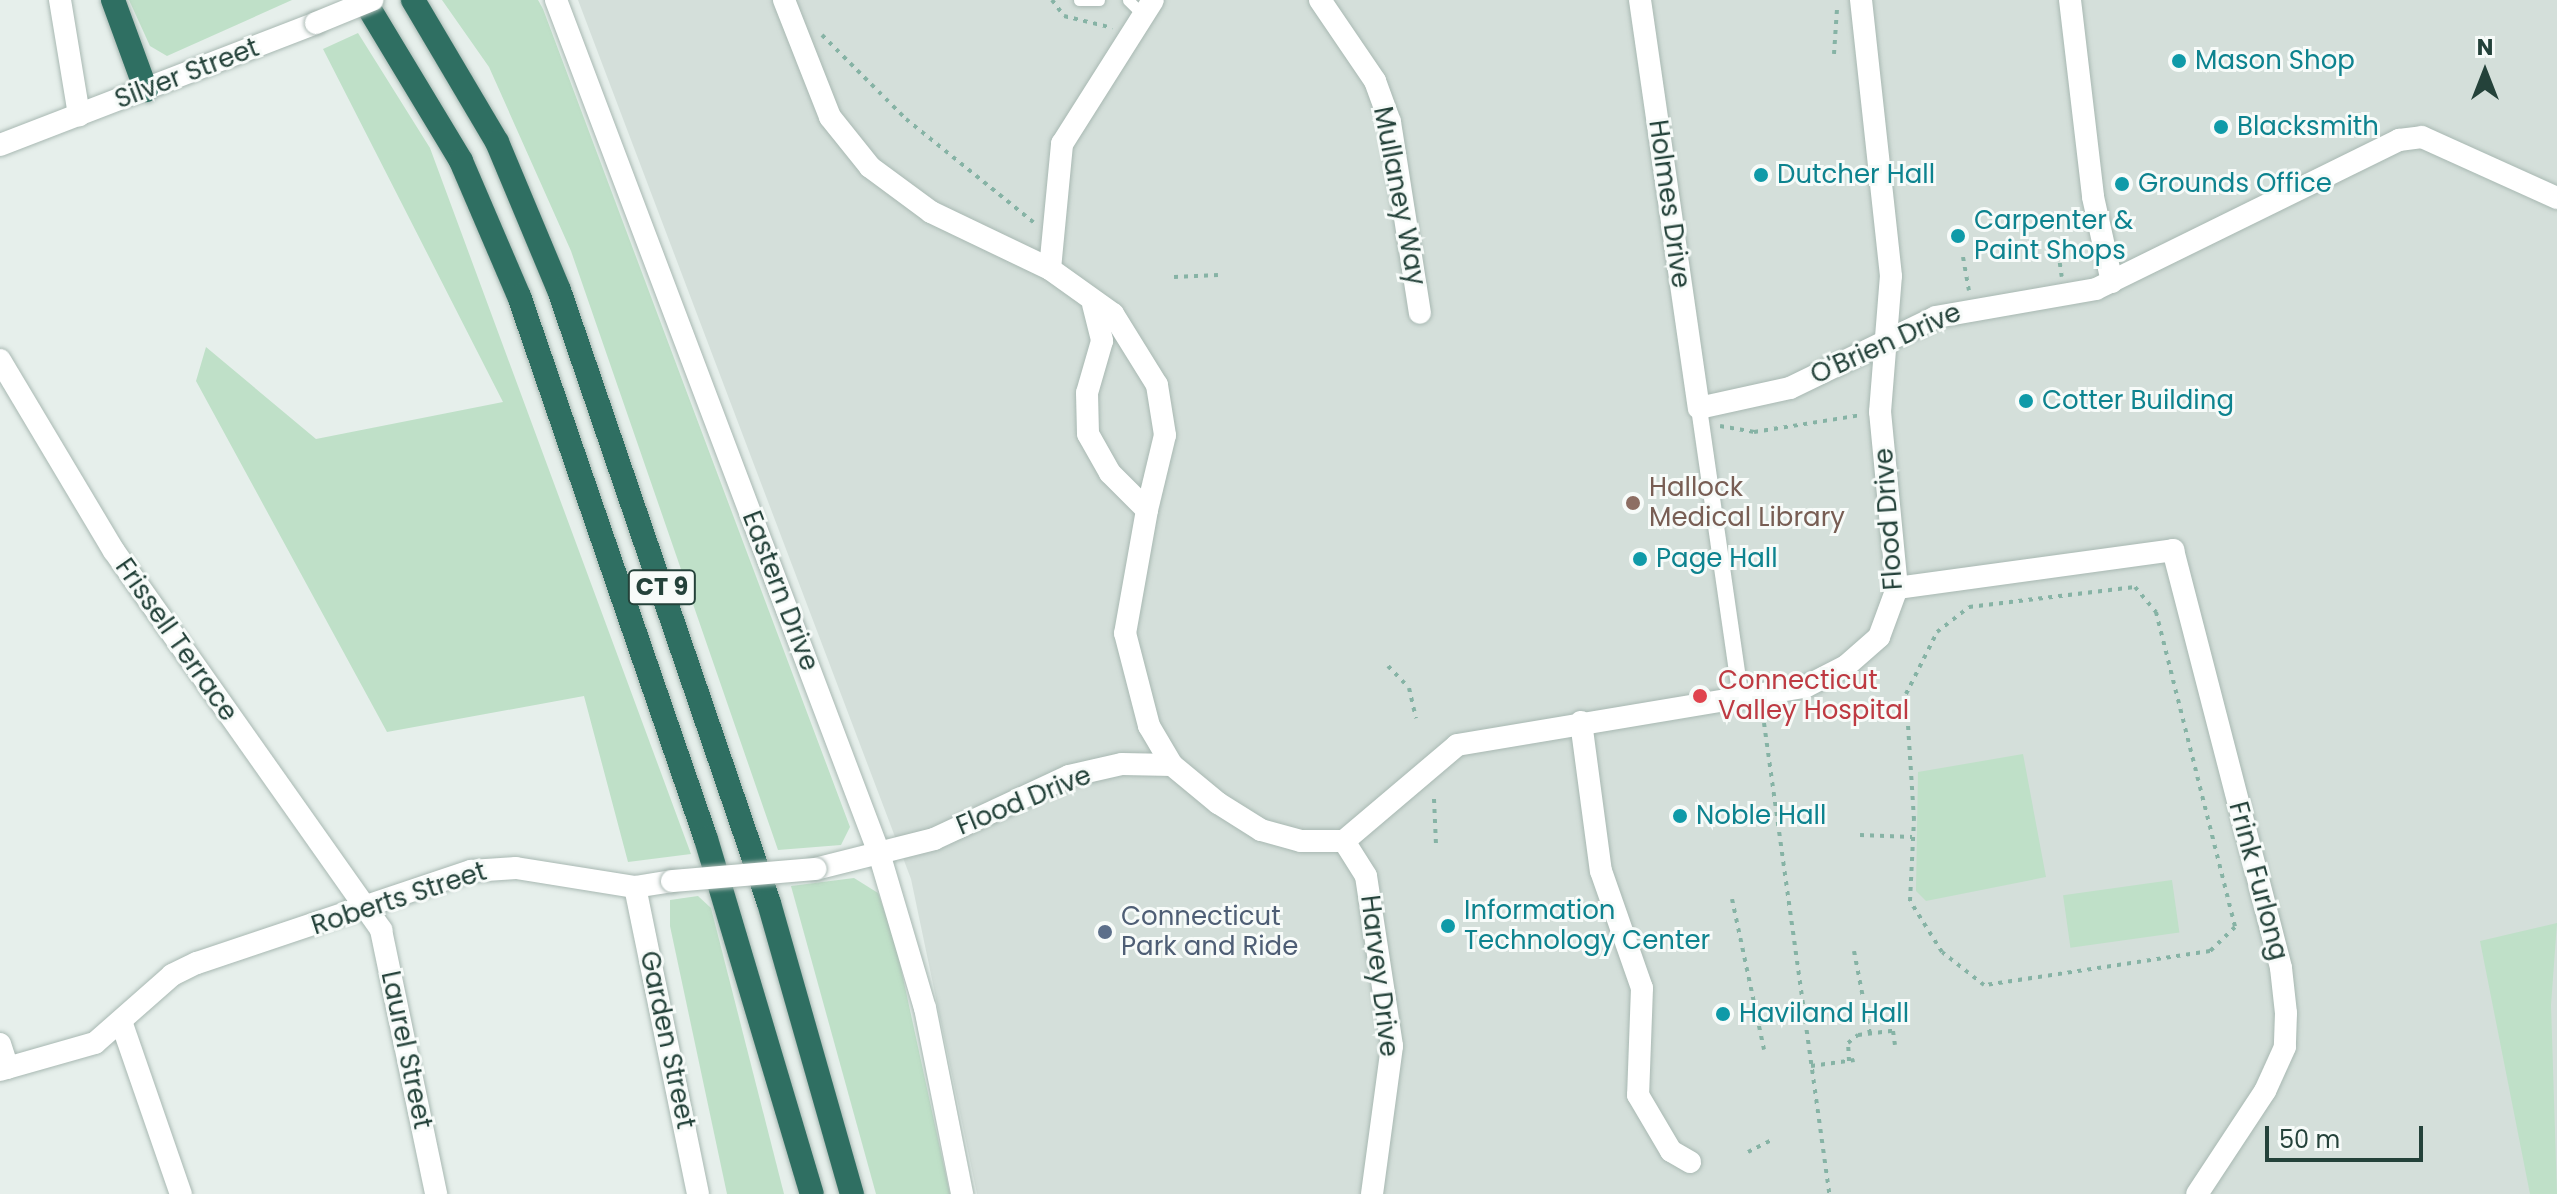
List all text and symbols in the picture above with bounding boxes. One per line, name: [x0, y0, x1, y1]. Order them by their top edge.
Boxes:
street label: Silver Street: [111, 32, 263, 116]
north arrow: [2445, 32, 2525, 112]
text: N: [2477, 32, 2493, 63]
place label: Mason Shop: [2195, 45, 2355, 77]
marker: Mason Shop: [2170, 52, 2188, 70]
street label: Mullaney Way: [1366, 104, 1432, 288]
place label: Blacksmith: [2237, 111, 2379, 143]
street label: Holmes Drive: [1642, 118, 1696, 290]
marker: Blacksmith: [2212, 118, 2230, 136]
place label: Dutcher Hall: [1777, 159, 1935, 191]
marker: Dutcher Hall: [1752, 166, 1770, 184]
place label: Grounds Office: [2138, 168, 2332, 200]
marker: Grounds Office: [2113, 175, 2131, 193]
place label: Carpenter & Paint Shops: [1974, 205, 2133, 266]
marker: Carpenter & Paint Shops: [1949, 227, 1967, 245]
street label: O'Brien Drive: [1806, 297, 1966, 391]
place label: Cotter Building: [2042, 385, 2234, 417]
marker: Cotter Building: [2017, 392, 2035, 410]
street label: Flood Drive: [1868, 447, 1910, 591]
place label: Hallock Medical Library: [1649, 472, 1845, 534]
marker: Hallock Medical Library: [1624, 494, 1642, 512]
street label: Eastern Drive: [735, 507, 825, 675]
place label: Page Hall: [1656, 543, 1778, 575]
marker: Page Hall: [1631, 550, 1649, 568]
street label: Frissell Terrace: [108, 553, 244, 727]
road number: CT 9: [626, 567, 698, 607]
place label: Connecticut Valley Hospital: [1718, 665, 1909, 726]
marker: Connecticut Valley Hospital: [1689, 685, 1711, 707]
street label: Flood Drive: [952, 760, 1096, 842]
street label: Frink Furlong: [2222, 798, 2294, 964]
place label: Noble Hall: [1696, 800, 1826, 832]
marker: Noble Hall: [1671, 807, 1689, 825]
street label: Roberts Street: [308, 856, 490, 942]
street label: Harvey Drive: [1354, 893, 1404, 1059]
place label: Information Technology Center: [1464, 895, 1710, 956]
place label: Connecticut Park and Ride: [1121, 901, 1298, 962]
marker: Information Technology Center: [1439, 917, 1457, 935]
marker: Connecticut Park and Ride: [1096, 923, 1114, 941]
street label: Garden Street: [633, 948, 701, 1132]
street label: Laurel Street: [374, 968, 438, 1132]
place label: Haviland Hall: [1739, 998, 1909, 1030]
marker: Haviland Hall: [1714, 1005, 1732, 1023]
scale bar: [2269, 1110, 2427, 1160]
text: 50 m: [2279, 1123, 2340, 1156]

